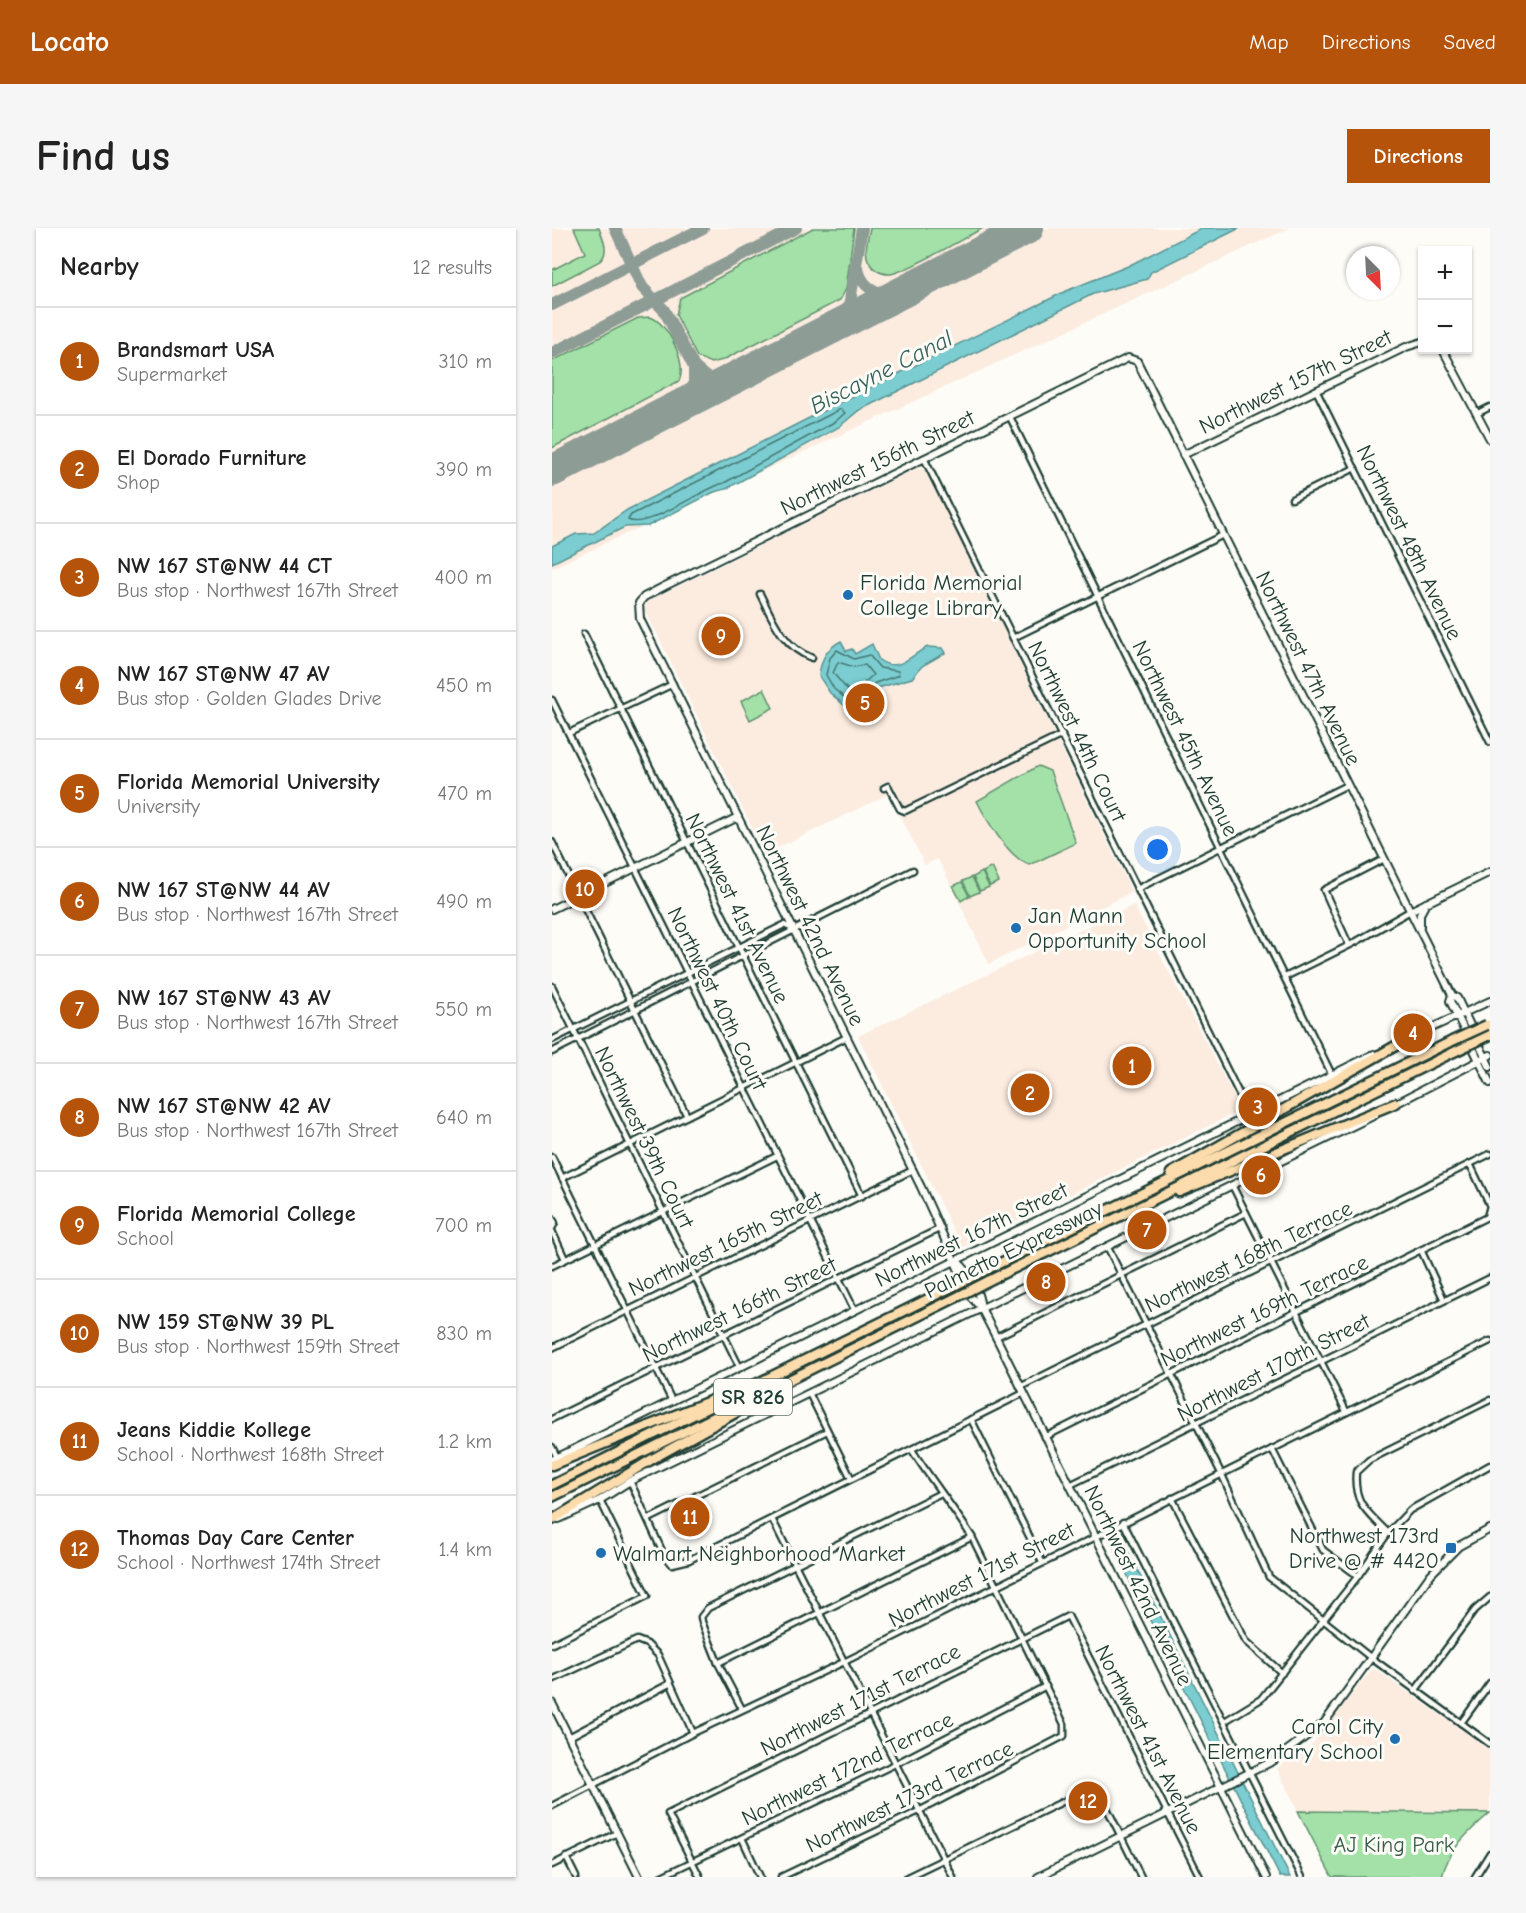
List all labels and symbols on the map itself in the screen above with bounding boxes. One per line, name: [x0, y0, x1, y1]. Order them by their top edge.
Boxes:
north arrow: [1346, 246, 1400, 300]
water label: Biscayne Canal: [805, 324, 958, 420]
street label: Northwest 157th Street: [1195, 324, 1397, 440]
street label: Northwest 156th Street: [776, 404, 979, 521]
street label: Northwest 48th Avenue: [1351, 441, 1468, 644]
street label: Northwest 47th Avenue: [1250, 567, 1366, 770]
place label: Florida Memorial College Library: [860, 570, 1022, 621]
marker: Florida Memorial College Library: [841, 588, 855, 602]
pin: 9: [702, 614, 740, 658]
street label: Northwest 45th Avenue: [1126, 636, 1244, 841]
street label: Northwest 44th Court: [1022, 637, 1132, 827]
pin: 5: [846, 680, 884, 726]
street label: Northwest 41st Avenue: [680, 809, 795, 1008]
street label: Northwest 42nd Avenue: [750, 821, 870, 1030]
your location: [1143, 835, 1172, 864]
pin: 10: [566, 866, 604, 912]
street label: Northwest 40th Court: [661, 903, 773, 1095]
place label: Jan Mann Opportunity School: [1028, 903, 1207, 954]
marker: Jan Mann Opportunity School: [1009, 921, 1023, 935]
pin: 4: [1394, 1010, 1432, 1056]
street label: Northwest 39th Court: [589, 1042, 700, 1233]
pin: 1: [1112, 1044, 1152, 1088]
pin: 2: [1010, 1070, 1050, 1116]
pin: 3: [1238, 1084, 1278, 1130]
pin: 6: [1242, 1152, 1280, 1198]
street label: Northwest 167th Street: [871, 1177, 1073, 1293]
street label: Northwest 165th Street: [624, 1185, 827, 1302]
street label: Palmetto Expressway: [920, 1195, 1107, 1304]
street label: Northwest 168th Terrace: [1140, 1195, 1356, 1318]
pin: 7: [1128, 1208, 1166, 1252]
street label: Northwest 169th Terrace: [1156, 1249, 1373, 1373]
street label: Northwest 166th Street: [638, 1251, 841, 1368]
pin: 8: [1026, 1260, 1066, 1304]
street label: Northwest 170th Street: [1173, 1308, 1375, 1428]
road number: SR 826: [714, 1379, 792, 1415]
street label: Northwest 42nd Avenue: [1078, 1481, 1198, 1690]
pin: 11: [670, 1494, 710, 1540]
street label: Northwest 171st Street: [884, 1516, 1079, 1633]
place label: Northwest 173rd Drive @ # 4420: [1289, 1523, 1439, 1574]
place label: Walmart Neighborhood Market: [613, 1541, 906, 1567]
marker: Northwest 173rd Drive @ # 4420: [1444, 1541, 1458, 1555]
marker: Walmart Neighborhood Market: [594, 1546, 608, 1560]
street label: Northwest 171st Terrace: [756, 1638, 965, 1762]
street label: Northwest 41st Avenue: [1089, 1641, 1207, 1838]
street label: Northwest 172nd Terrace: [737, 1706, 957, 1831]
place label: Carol City Elementary School: [1207, 1714, 1383, 1765]
marker: Carol City Elementary School: [1388, 1732, 1402, 1746]
street label: Northwest 173rd Terrace: [801, 1735, 1017, 1858]
pin: 12: [1068, 1778, 1108, 1824]
park label: AJ King Park: [1334, 1832, 1455, 1858]

